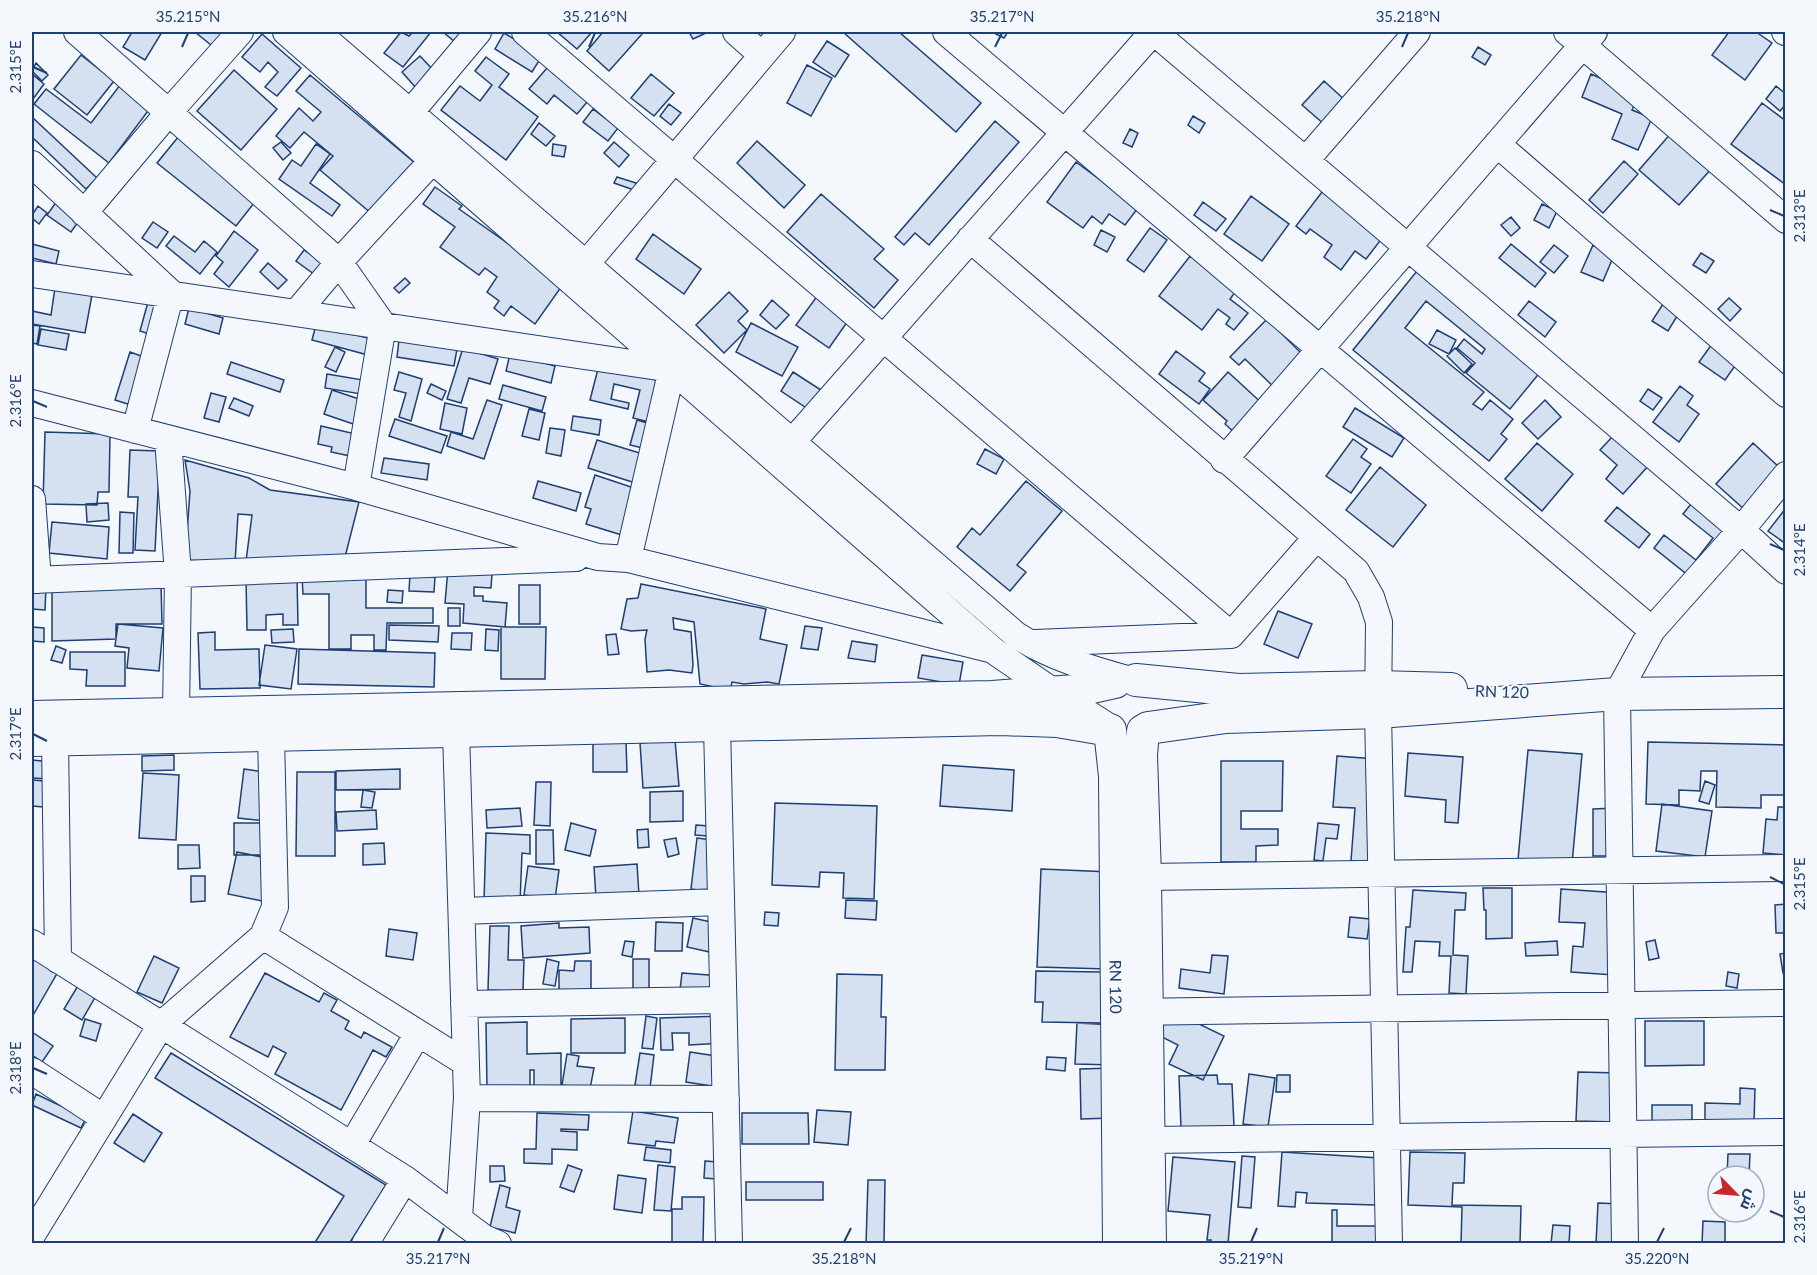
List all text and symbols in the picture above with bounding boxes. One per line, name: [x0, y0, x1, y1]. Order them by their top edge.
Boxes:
text: 35.215°N: [156, 7, 220, 25]
text: 35.216°N: [563, 7, 627, 25]
text: 35.217°N: [970, 7, 1034, 25]
text: 35.218°N: [1376, 7, 1440, 25]
text: 2.315°E: [6, 40, 24, 94]
text: 2.313°E: [1790, 189, 1808, 243]
text: 2.316°E: [6, 374, 24, 428]
text: 2.314°E: [1790, 523, 1808, 577]
street label: RN 120: [1475, 681, 1529, 701]
text: 2.317°E: [6, 707, 24, 761]
text: 2.315°E: [1790, 857, 1808, 911]
street label: RN 120: [1107, 960, 1127, 1014]
text: 2.318°E: [6, 1041, 24, 1095]
north arrow: [1706, 1164, 1766, 1224]
text: ش: [1736, 1187, 1763, 1214]
text: 2.316°E: [1790, 1190, 1808, 1244]
text: 35.217°N: [406, 1249, 470, 1267]
text: 35.218°N: [812, 1249, 876, 1267]
text: 35.219°N: [1219, 1249, 1283, 1267]
text: 35.220°N: [1625, 1249, 1689, 1267]

